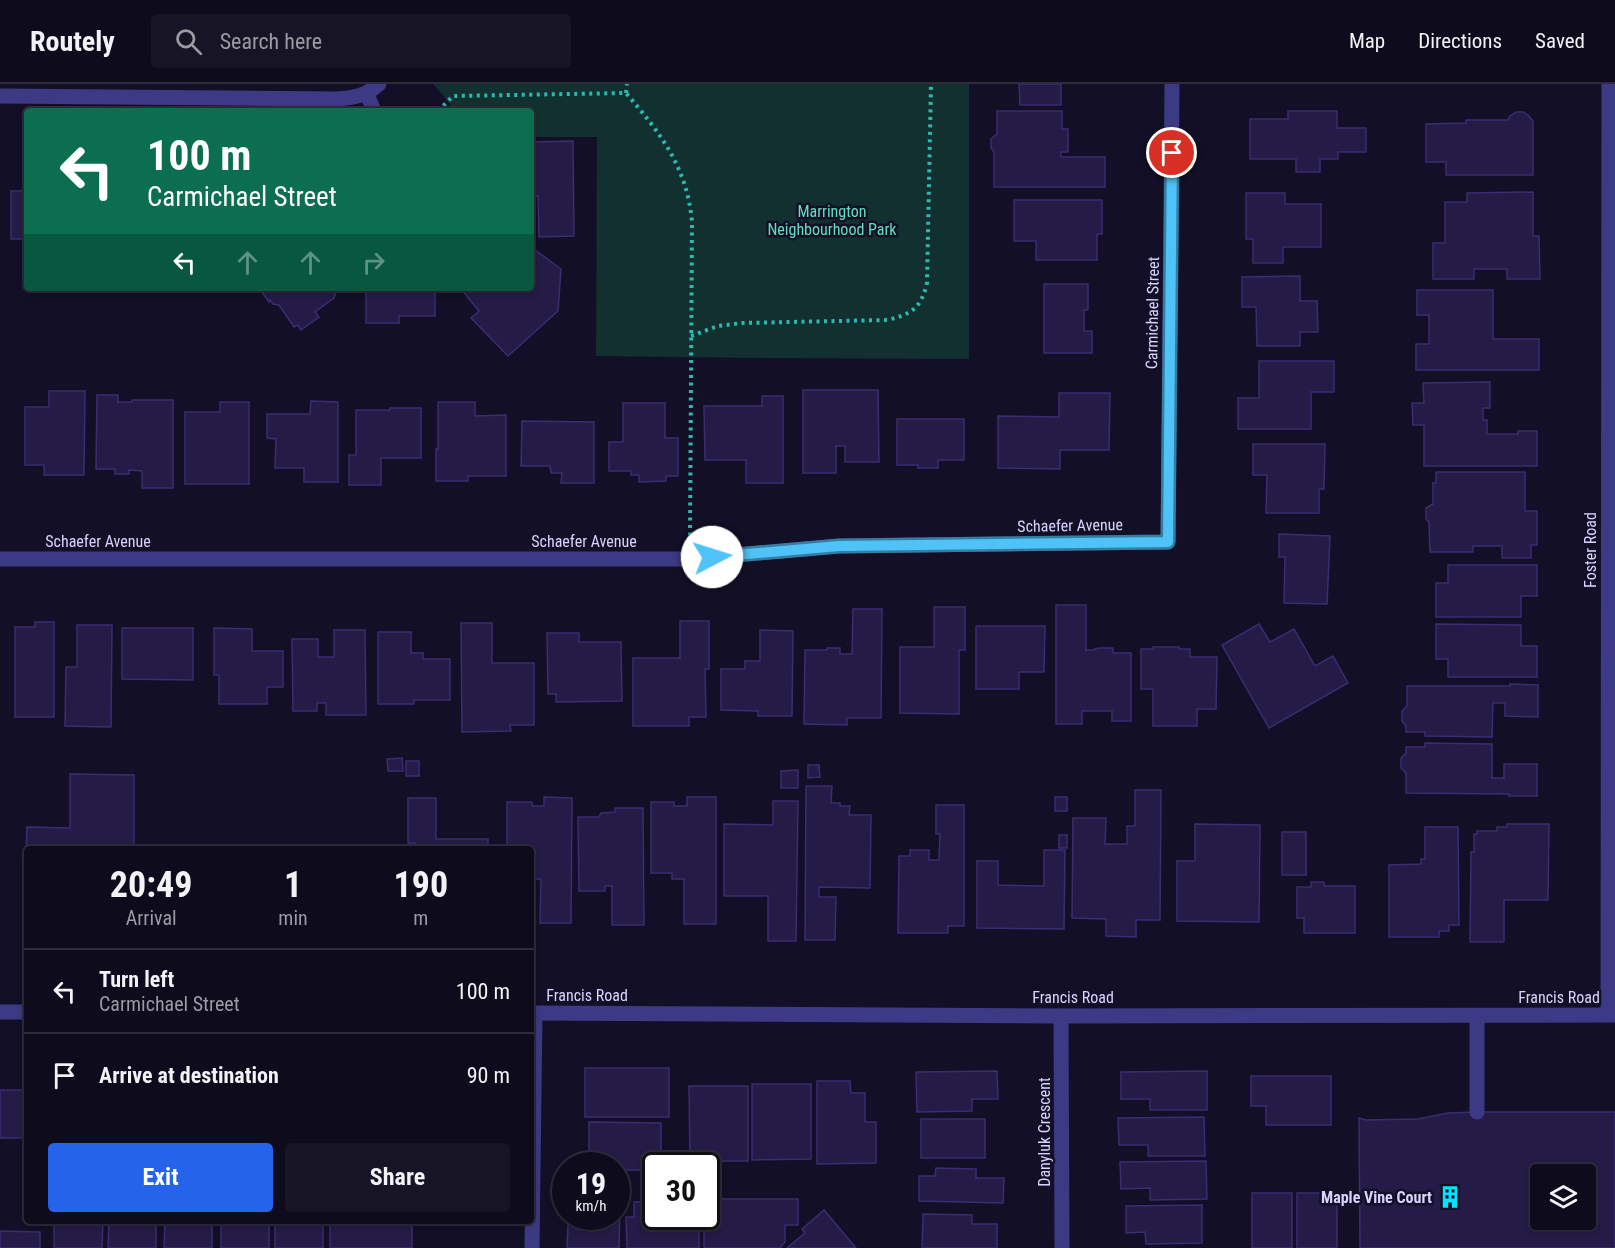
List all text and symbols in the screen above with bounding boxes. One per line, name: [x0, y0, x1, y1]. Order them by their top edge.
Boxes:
search box: [151, 14, 571, 68]
text: Routely: [30, 25, 115, 58]
icon: search: [172, 25, 205, 58]
text: Search here: [220, 29, 322, 54]
text: Map: [1349, 29, 1385, 53]
text: Directions: [1418, 29, 1502, 53]
text: Saved: [1535, 29, 1585, 53]
pin: [1146, 127, 1197, 178]
text: 100 m: [147, 131, 252, 180]
icon: left: [48, 132, 126, 210]
icon: arrive: [1155, 136, 1188, 169]
text: Carmichael Street: [147, 181, 337, 213]
park label: Marrington Neighbourhood Park: [767, 202, 897, 239]
icon: left: [168, 246, 201, 279]
icon: ahead: [231, 246, 264, 279]
icon: ahead: [294, 246, 327, 279]
icon: right: [357, 246, 390, 279]
street label: Carmichael Street: [1142, 256, 1163, 369]
street label: Foster Road: [1581, 512, 1600, 588]
street label: Schaefer Avenue: [1017, 515, 1123, 536]
position arrow: [680, 525, 744, 589]
street label: Schaefer Avenue: [45, 532, 151, 551]
street label: Schaefer Avenue: [531, 532, 637, 551]
text: 20:49: [110, 864, 192, 906]
text: 1: [284, 864, 302, 906]
text: 190: [394, 864, 448, 906]
text: Arrival: [126, 906, 177, 930]
text: min: [278, 906, 308, 930]
text: m: [413, 906, 428, 930]
text: Turn left: [99, 967, 174, 992]
icon: left: [48, 975, 81, 1008]
text: 100 m: [456, 979, 510, 1004]
street label: Francis Road: [546, 986, 628, 1005]
street label: Francis Road: [1032, 988, 1114, 1007]
street label: Francis Road: [1518, 988, 1600, 1007]
text: Carmichael Street: [99, 992, 240, 1016]
icon: arrive: [48, 1059, 81, 1092]
text: Arrive at destination: [99, 1063, 279, 1088]
text: 90 m: [467, 1063, 510, 1088]
street label: Danyluk Crescent: [1035, 1077, 1054, 1187]
button: Exit: [48, 1143, 273, 1212]
button: Share: [285, 1143, 510, 1212]
speed limit sign: 30: [642, 1152, 720, 1230]
map controls: [1530, 1164, 1596, 1230]
button: layers: [1530, 1164, 1596, 1230]
text: 19: [576, 1166, 606, 1201]
building icon: Maple Vine Court: [1437, 1184, 1463, 1210]
place label: Maple Vine Court: [1321, 1188, 1432, 1207]
text: km/h: [576, 1197, 606, 1215]

